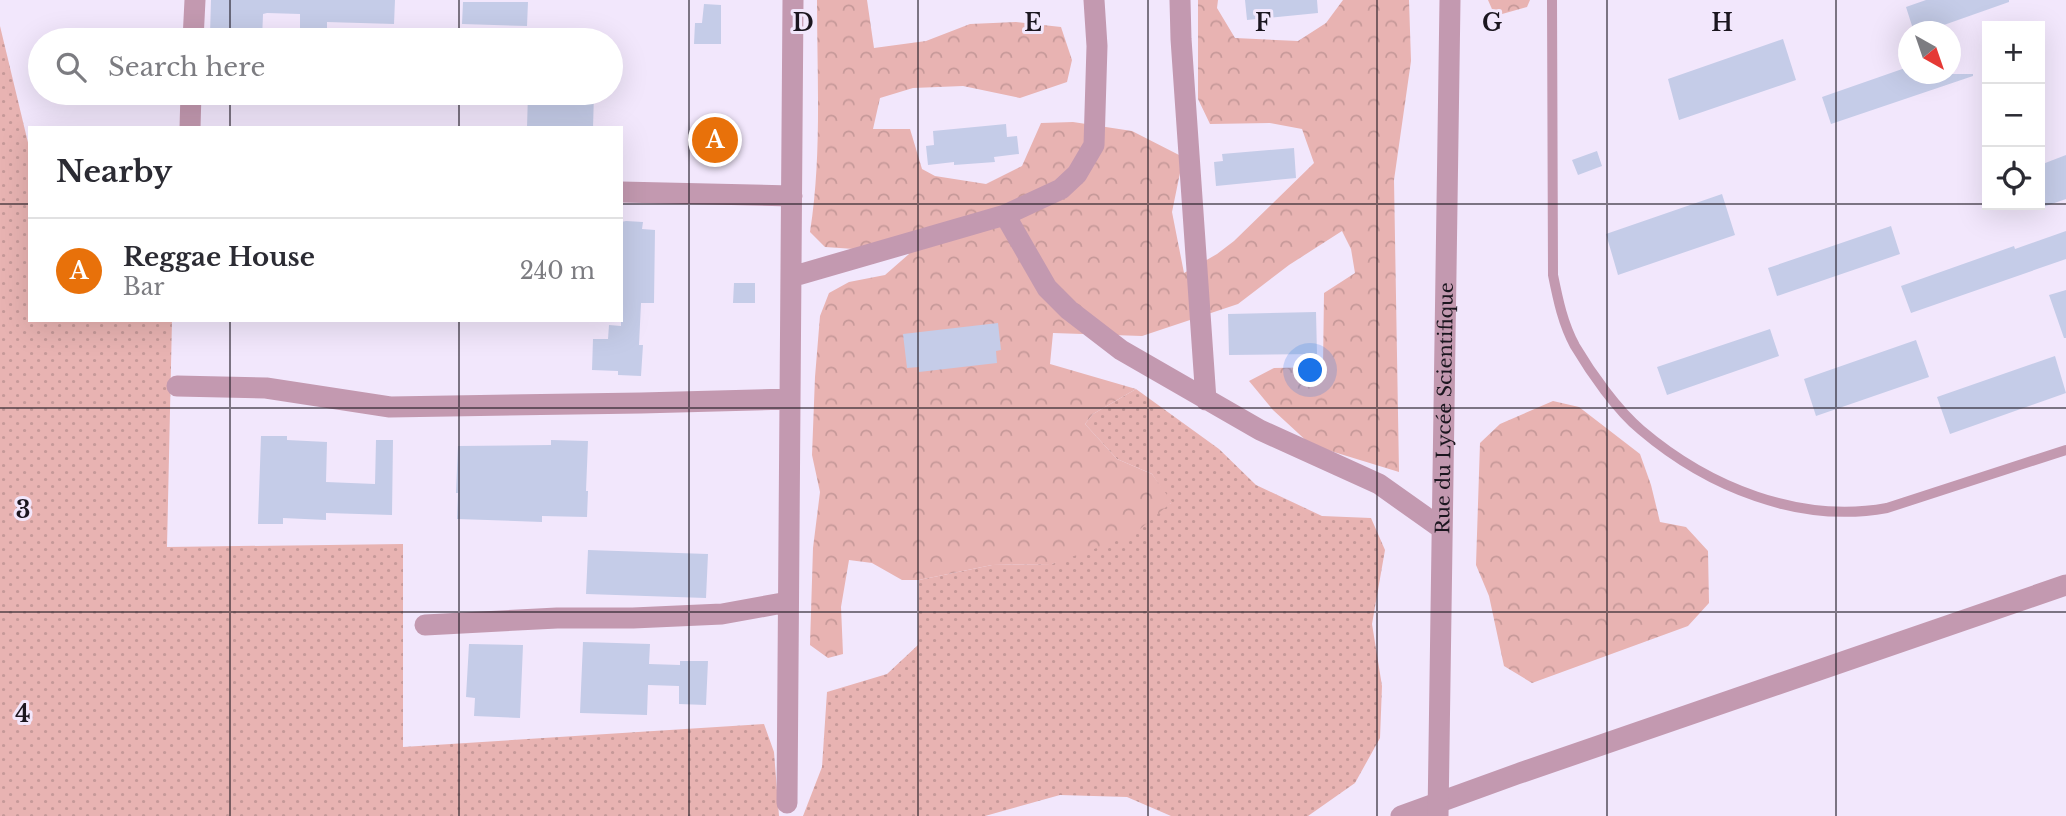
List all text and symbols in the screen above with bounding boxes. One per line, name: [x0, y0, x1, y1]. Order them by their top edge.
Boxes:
text: D: [792, 9, 814, 37]
text: E: [1024, 9, 1042, 37]
text: F: [1255, 9, 1271, 37]
text: G: [1482, 9, 1502, 37]
text: H: [1711, 9, 1733, 37]
north arrow: [1898, 21, 1961, 84]
map controls: [1982, 21, 2045, 210]
button: +: [1982, 21, 2045, 84]
search box: [28, 28, 623, 105]
icon: search: [52, 48, 90, 86]
text: Search here: [108, 51, 265, 83]
button: −: [1982, 84, 2045, 147]
pin: A: [692, 114, 738, 166]
button: locate: [1982, 147, 2045, 210]
text: Nearby: [56, 153, 172, 190]
text: Reggae House: [123, 241, 315, 273]
text: A: [70, 257, 88, 285]
text: 240 m: [520, 257, 595, 285]
text: Bar: [123, 273, 164, 301]
street label: Rue du Lycée Scientifique: [1431, 282, 1457, 534]
your location: [1293, 353, 1327, 387]
text: 3: [16, 496, 30, 524]
text: 4: [15, 700, 31, 728]

